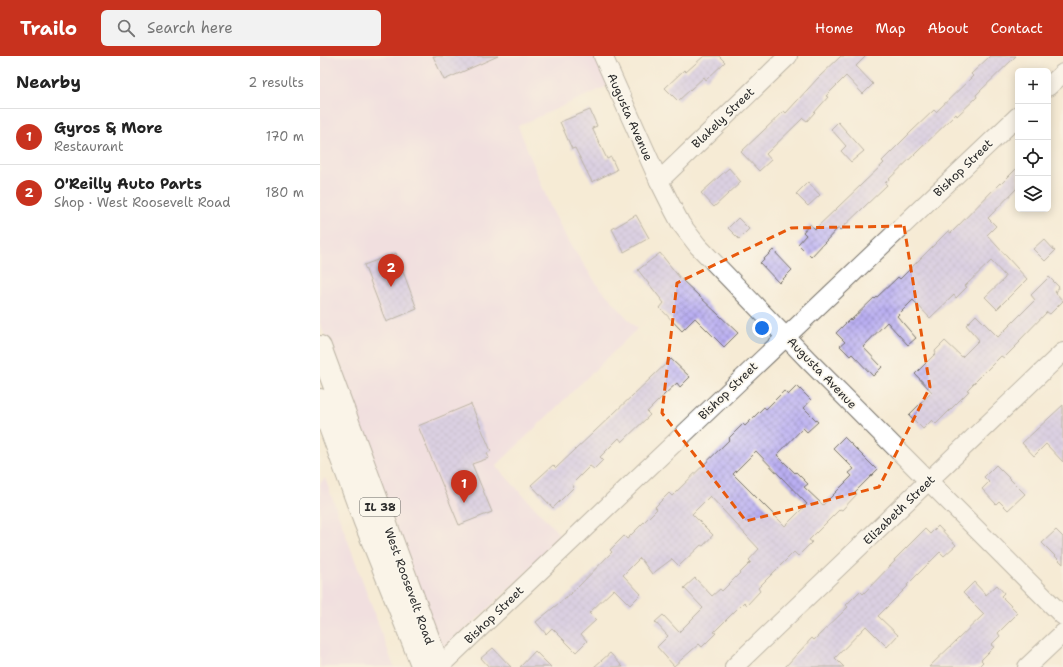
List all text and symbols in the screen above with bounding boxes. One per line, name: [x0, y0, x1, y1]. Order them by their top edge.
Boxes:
search box: [101, 10, 381, 46]
text: Trailo: [20, 16, 77, 41]
icon: search: [115, 17, 137, 39]
text: Search here: [147, 18, 233, 38]
text: Home: [815, 19, 854, 37]
text: Map: [876, 19, 906, 37]
text: About: [928, 19, 969, 37]
text: Contact: [991, 19, 1043, 37]
map controls: [1015, 68, 1051, 212]
button: +: [1015, 68, 1051, 104]
text: Nearby: [16, 71, 81, 93]
street label: Augusta Avenue: [604, 71, 657, 163]
text: 2 results: [248, 74, 304, 91]
street label: Blakely Street: [688, 84, 758, 152]
button: −: [1015, 104, 1051, 140]
text: Gyros & More: [54, 118, 163, 138]
text: 1: [26, 128, 32, 145]
text: 170 m: [266, 128, 304, 145]
street label: Bishop Street: [930, 136, 996, 200]
text: Restaurant: [54, 138, 124, 155]
button: locate: [1015, 140, 1051, 176]
text: O'Reilly Auto Parts: [54, 174, 202, 194]
button: layers: [1015, 176, 1051, 212]
text: 2: [24, 184, 34, 201]
text: 180 m: [265, 184, 304, 201]
text: Shop · West Roosevelt Road: [54, 194, 230, 211]
pin: 2: [378, 254, 404, 287]
your location: [752, 318, 772, 338]
street label: Augusta Avenue: [784, 334, 861, 413]
street label: Bishop Street: [695, 359, 761, 423]
pin: 1: [451, 470, 477, 503]
street label: Elizabeth Street: [860, 472, 938, 548]
road number: IL 38: [360, 498, 400, 516]
street label: West Roosevelt Road: [380, 525, 438, 647]
street label: Bishop Street: [461, 583, 527, 647]

